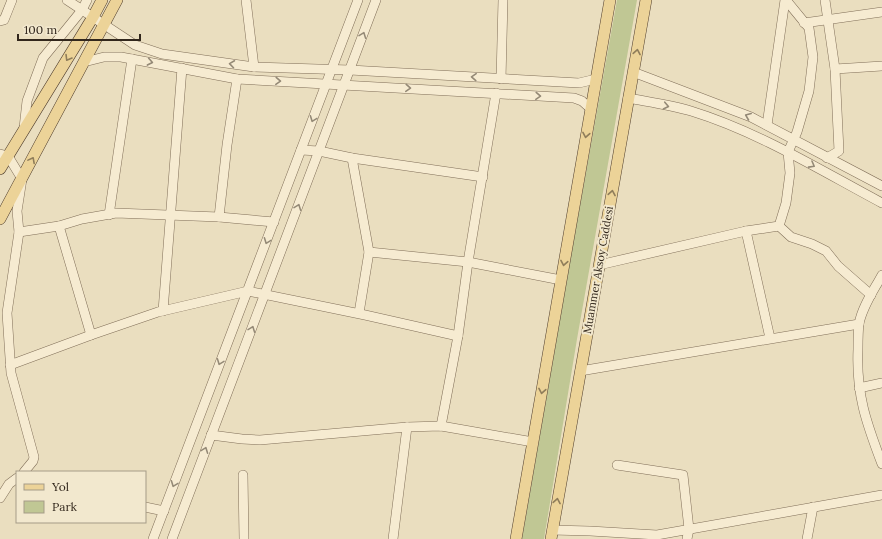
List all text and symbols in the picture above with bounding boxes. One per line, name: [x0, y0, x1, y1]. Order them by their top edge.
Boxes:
scale bar: [18, 16, 140, 42]
text: 100 m: [24, 22, 57, 37]
one-way arrow: [358, 31, 366, 38]
one-way arrow: [632, 48, 640, 55]
one-way arrow: [66, 54, 73, 61]
one-way arrow: [147, 58, 153, 66]
one-way arrow: [229, 60, 235, 69]
one-way arrow: [471, 73, 477, 82]
one-way arrow: [275, 76, 281, 85]
one-way arrow: [405, 84, 411, 93]
one-way arrow: [535, 91, 541, 100]
one-way arrow: [663, 101, 670, 109]
one-way arrow: [745, 113, 752, 121]
one-way arrow: [309, 116, 317, 123]
one-way arrow: [583, 132, 591, 138]
one-way arrow: [27, 157, 34, 164]
one-way arrow: [808, 161, 815, 168]
one-way arrow: [607, 190, 615, 196]
one-way arrow: [293, 204, 301, 211]
street label: Muammer Aksoy Caddesi: [580, 205, 616, 335]
one-way arrow: [263, 237, 271, 244]
one-way arrow: [560, 260, 569, 266]
one-way arrow: [247, 325, 255, 332]
one-way arrow: [217, 359, 225, 366]
one-way arrow: [538, 388, 546, 394]
one-way arrow: [201, 447, 209, 454]
legend: [16, 471, 146, 523]
text: Yol: [51, 479, 69, 494]
one-way arrow: [171, 480, 179, 487]
one-way arrow: [553, 497, 561, 504]
text: Park: [52, 499, 78, 514]

